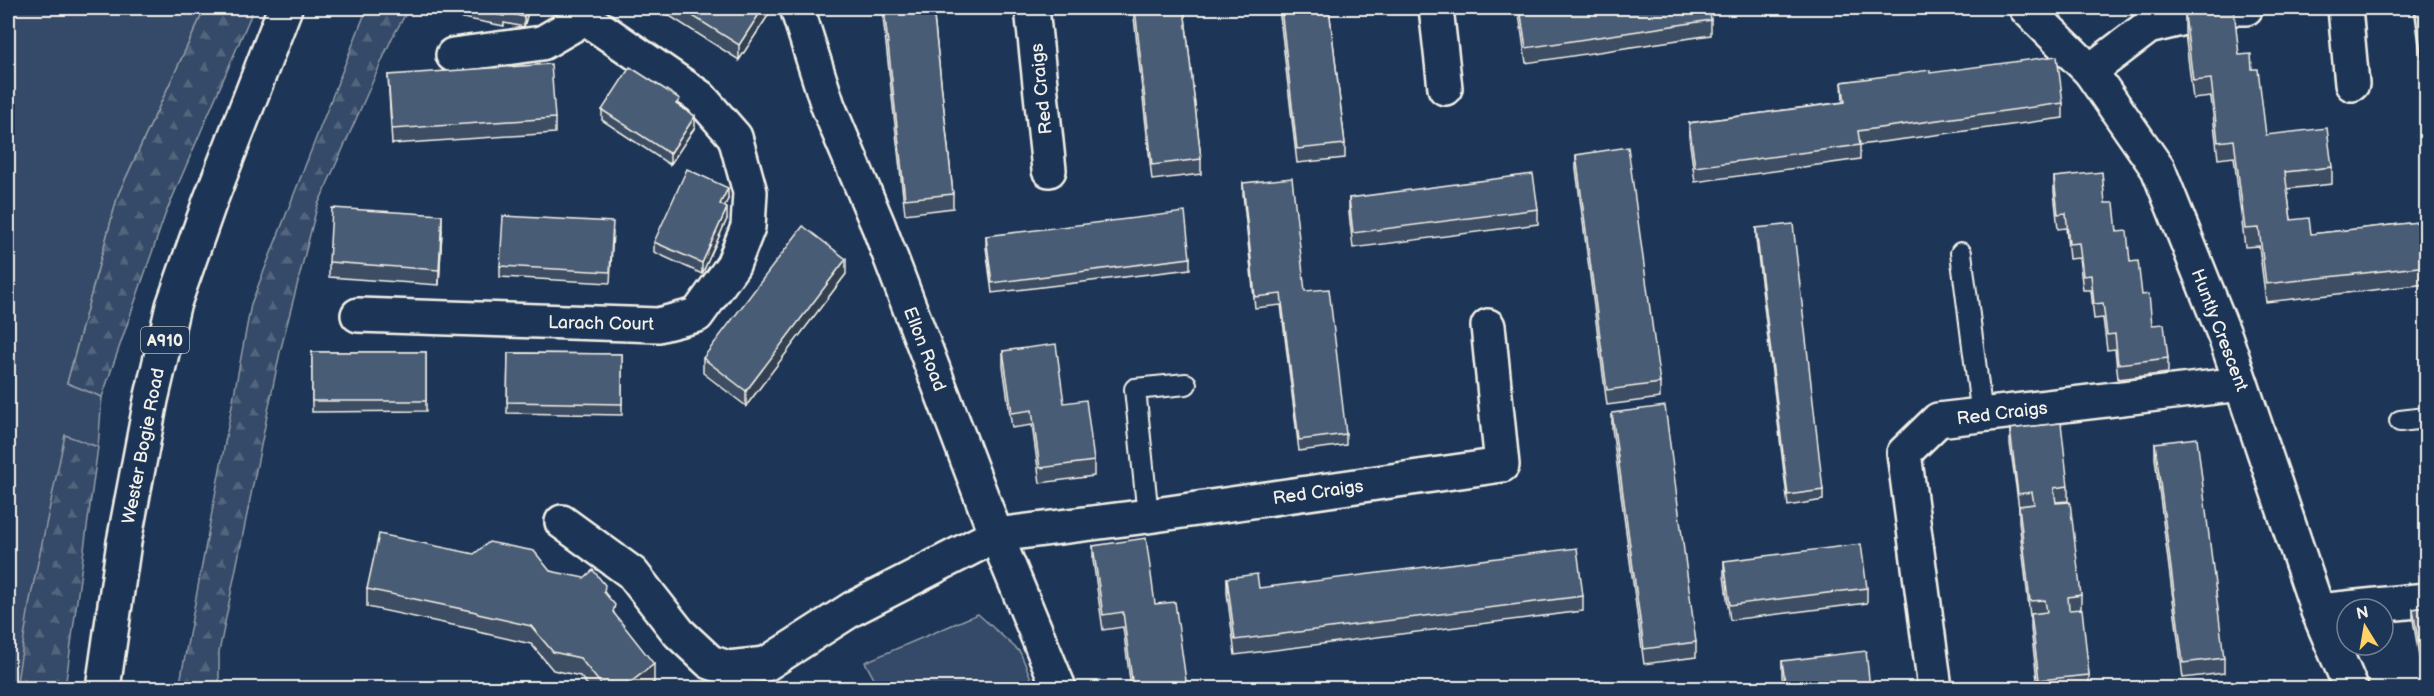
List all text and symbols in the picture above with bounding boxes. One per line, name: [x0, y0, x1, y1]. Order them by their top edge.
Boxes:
street label: Red Craigs: [1026, 42, 1057, 135]
street label: Huntly Crescent: [2187, 266, 2253, 395]
street label: Ellon Road: [899, 304, 950, 394]
street label: Larach Court: [548, 312, 655, 335]
road number: A910: [141, 327, 189, 353]
street label: Wester Bogie Road: [118, 366, 169, 526]
street label: Red Craigs: [1955, 398, 2049, 429]
street label: Red Craigs: [1271, 476, 1365, 509]
north arrow: [2335, 597, 2395, 657]
text: N: [2355, 603, 2370, 624]

